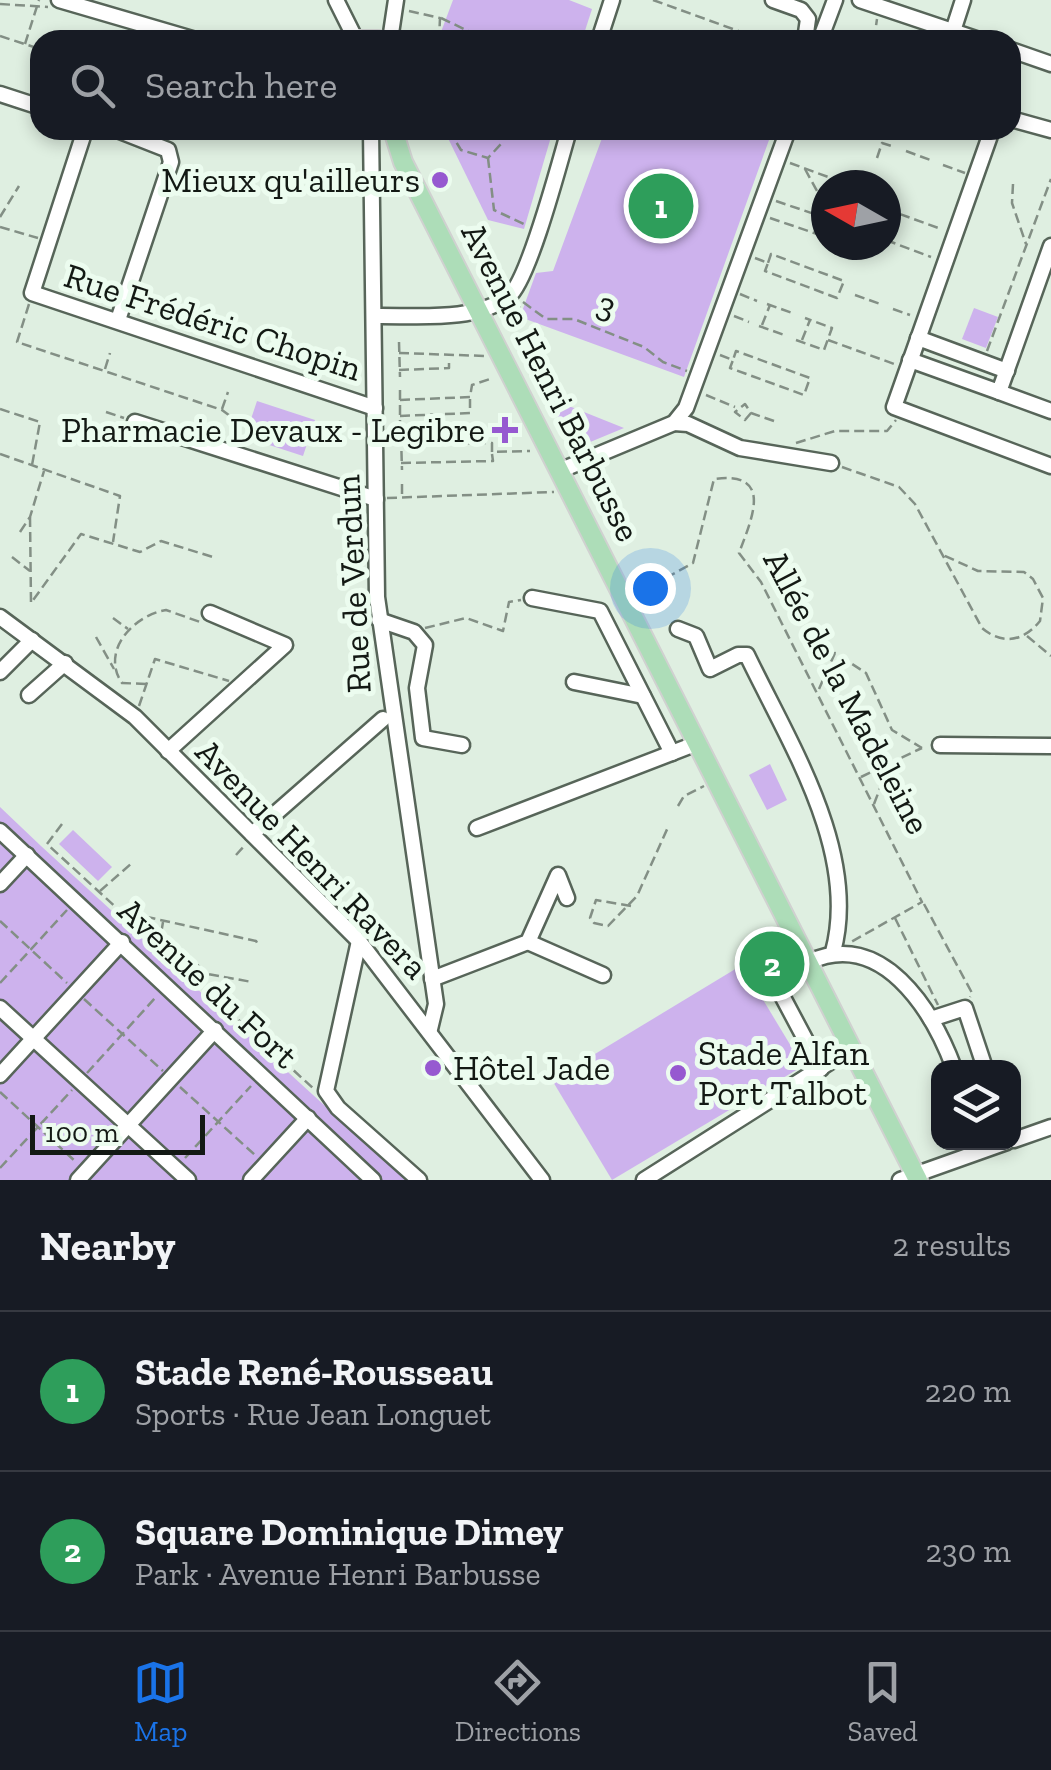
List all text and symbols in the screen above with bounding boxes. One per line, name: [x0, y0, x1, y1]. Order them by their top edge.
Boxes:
search box: [30, 30, 1021, 140]
icon: search: [65, 58, 120, 113]
text: Search here: [145, 62, 337, 108]
place label: Mieux qu'ailleurs: [161, 159, 420, 201]
pin: 1: [628, 168, 694, 244]
marker: Mieux qu'ailleurs: [429, 169, 451, 191]
north arrow: [811, 170, 901, 260]
street label: Avenue Henri Barbusse: [452, 216, 650, 548]
street label: Rue Frédéric Chopin: [59, 254, 367, 390]
street label: 3: [591, 282, 623, 328]
place label: Pharmacie Devaux - Legibre: [61, 409, 485, 451]
marker: Pharmacie Devaux - Legibre: [494, 419, 516, 441]
street label: Rue de Verdun: [326, 474, 380, 694]
street label: Allée de la Madeleine: [754, 543, 940, 841]
your location: [625, 563, 676, 614]
street label: Avenue Henri Ravera: [187, 731, 437, 987]
street label: Avenue du Fort: [110, 889, 306, 1077]
pin: 2: [740, 926, 804, 1002]
place label: Stade Alfan Port Talbot: [698, 1032, 869, 1114]
place label: Hôtel Jade: [453, 1047, 610, 1089]
marker: Hôtel Jade: [422, 1057, 444, 1079]
map controls: [931, 1060, 1021, 1150]
button: layers: [931, 1060, 1021, 1150]
marker: Stade Alfan Port Talbot: [667, 1062, 689, 1084]
scale bar: [30, 1110, 205, 1154]
text: 100 m: [45, 1116, 119, 1149]
text: Nearby: [40, 1220, 176, 1271]
text: 2 results: [892, 1226, 1011, 1264]
text: Stade René-Rousseau: [135, 1349, 493, 1395]
text: 1: [66, 1372, 79, 1410]
text: 220 m: [925, 1372, 1011, 1410]
text: Sports · Rue Jean Longuet: [135, 1395, 491, 1433]
text: Square Dominique Dimey: [135, 1509, 563, 1555]
text: 2: [64, 1532, 81, 1570]
text: 230 m: [926, 1532, 1011, 1570]
text: Park · Avenue Henri Barbusse: [135, 1555, 541, 1593]
tab: Map: [133, 1655, 188, 1748]
tab: Directions: [455, 1655, 581, 1748]
tab: Saved: [848, 1655, 918, 1748]

